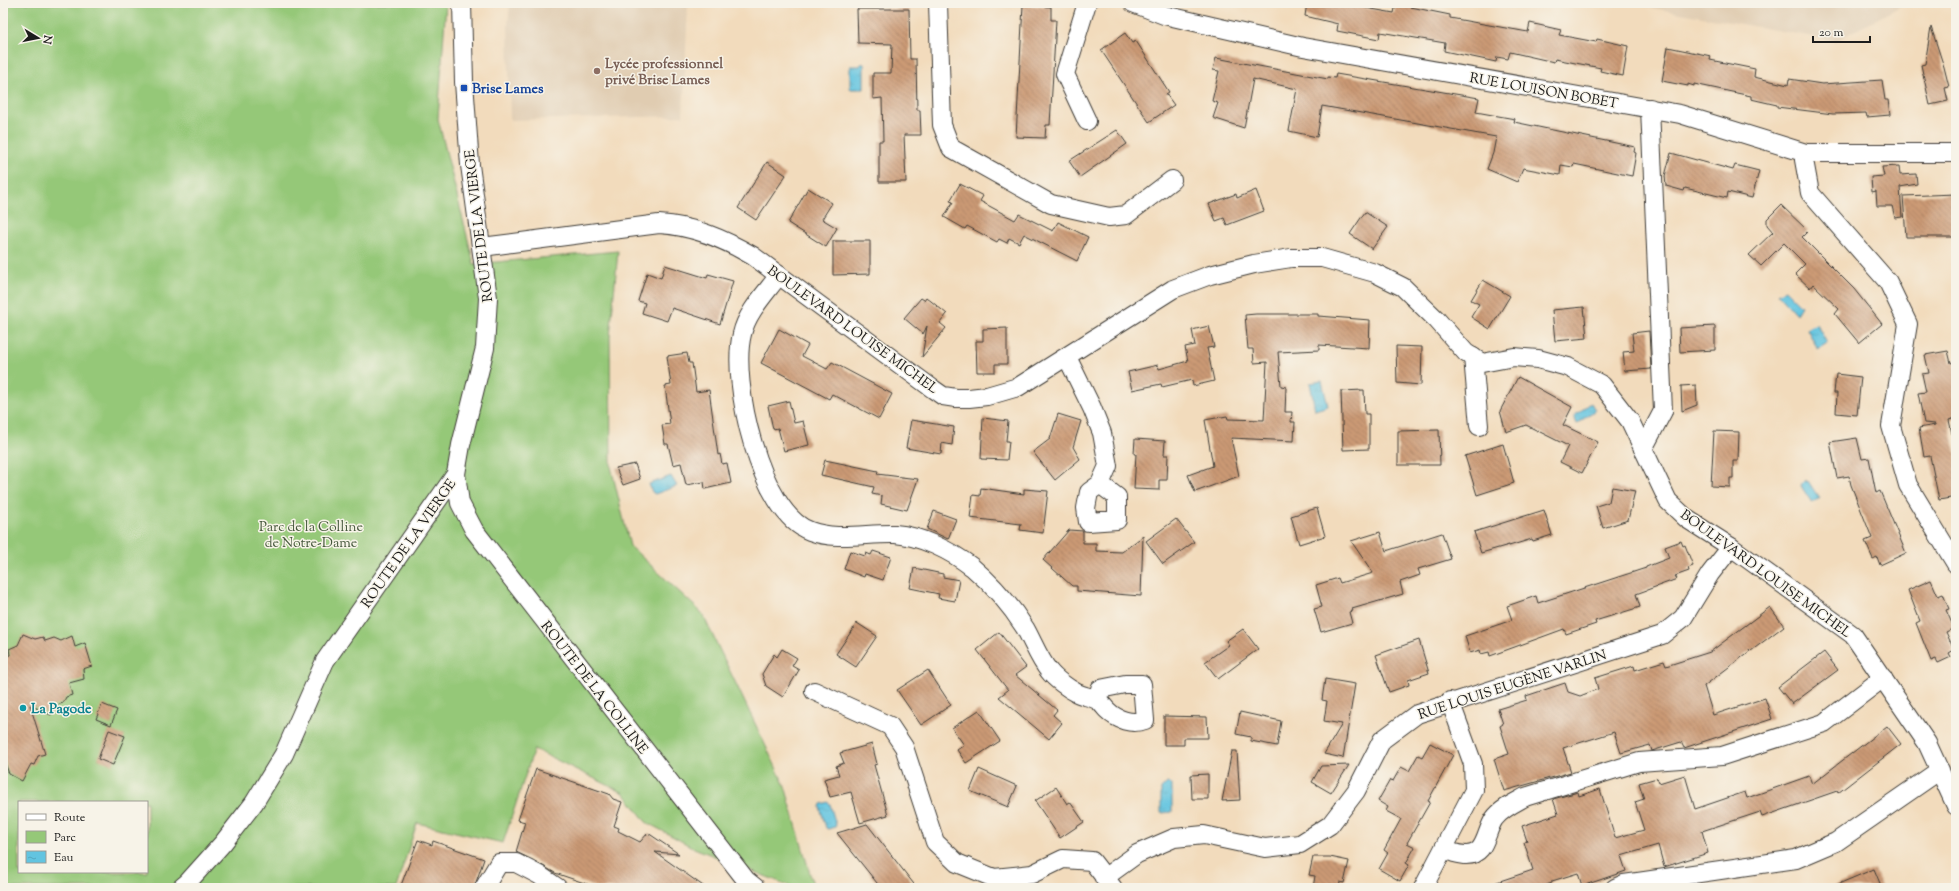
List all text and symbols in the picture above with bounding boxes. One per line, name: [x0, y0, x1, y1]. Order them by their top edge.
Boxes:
north arrow: [18, 18, 58, 58]
scale bar: [1813, 18, 1870, 44]
text: 20 m: [1819, 24, 1844, 42]
text: N: [38, 33, 56, 45]
place label: Lycée professionnel privé Brise Lames: [605, 55, 723, 91]
marker: Lycée professionnel privé Brise Lames: [592, 66, 602, 76]
street label: RUE LOUISON BOBET: [1468, 69, 1620, 115]
place label: Brise Lames: [472, 80, 544, 100]
marker: Brise Lames: [459, 83, 469, 93]
street label: ROUTE DE LA VIERGE: [461, 148, 499, 303]
street label: BOULEVARD LOUISE MICHEL: [762, 262, 942, 400]
street label: ROUTE DE LA VIERGE: [357, 475, 462, 613]
street label: BOULEVARD LOUISE MICHEL: [1675, 506, 1855, 644]
park label: Parc de la Colline de Notre-Dame: [259, 518, 363, 554]
street label: ROUTE DE LA COLLINE: [535, 617, 652, 759]
street label: RUE LOUIS EUGÈNE VARLIN: [1416, 646, 1609, 726]
place label: La Pagode: [31, 700, 92, 720]
marker: La Pagode: [18, 703, 28, 713]
legend: [18, 801, 148, 873]
text: Route: [54, 809, 86, 827]
text: Parc: [54, 829, 76, 847]
text: Eau: [54, 849, 74, 867]

